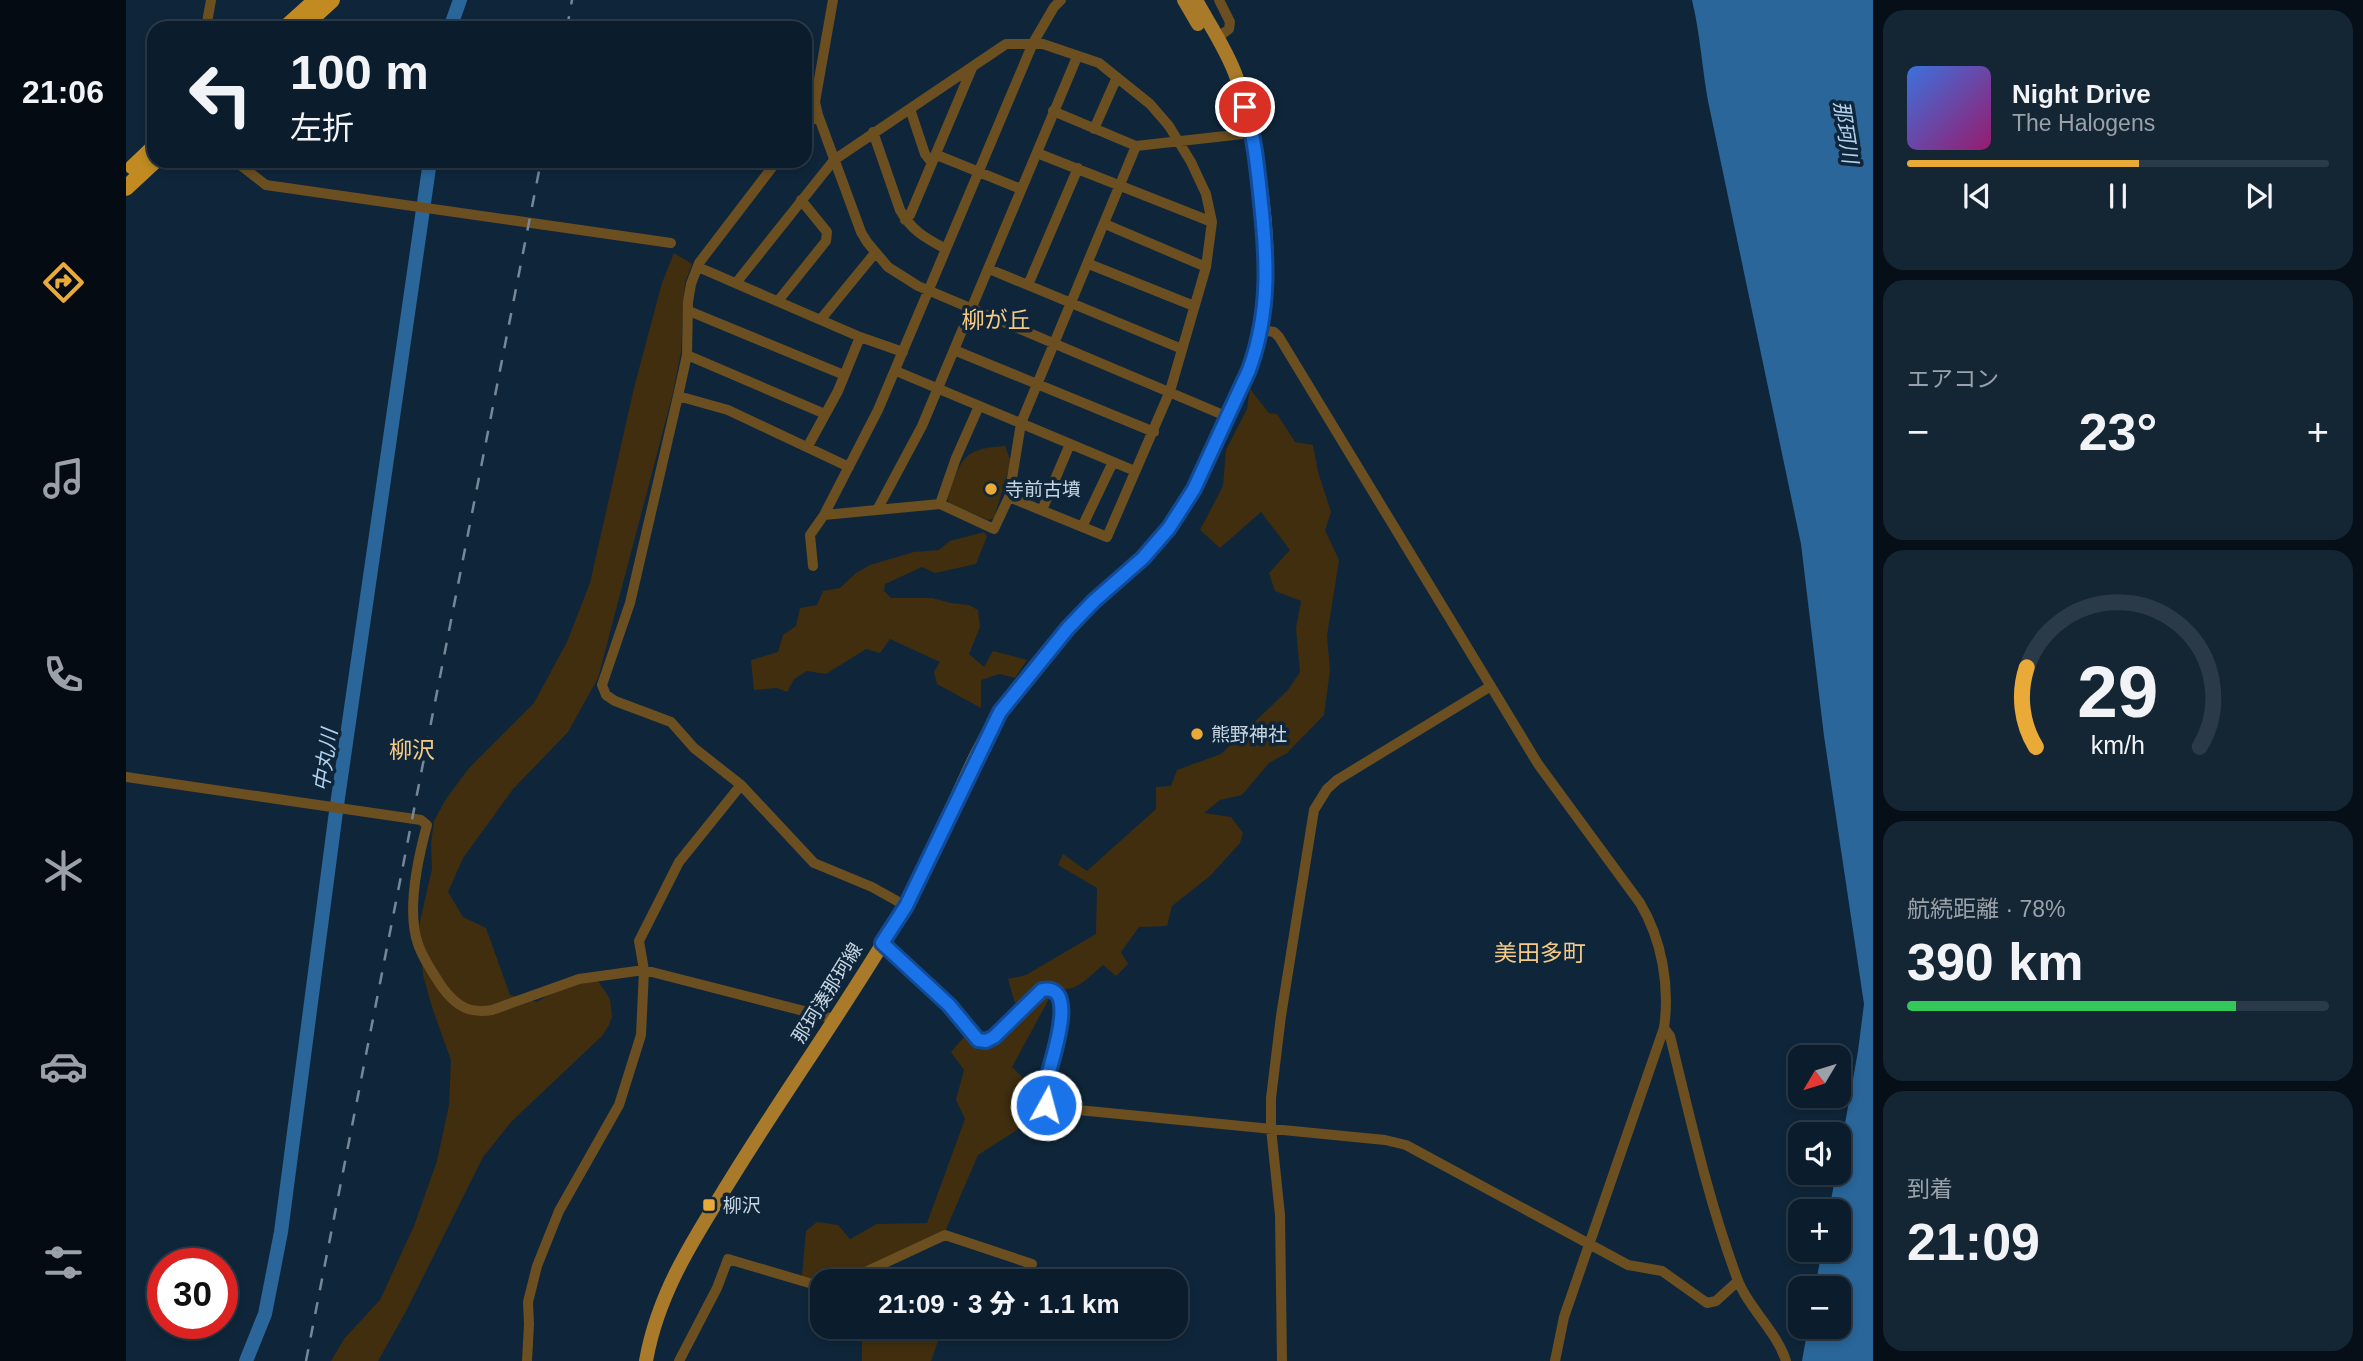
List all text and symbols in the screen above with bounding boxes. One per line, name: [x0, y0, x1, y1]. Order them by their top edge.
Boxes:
text: 100 m: [290, 45, 429, 99]
icon: left: [175, 49, 266, 140]
text: 21:06: [22, 74, 104, 110]
pin: [1215, 77, 1275, 137]
text: Night Drive: [2012, 79, 2151, 109]
icon: arrive: [1226, 88, 1264, 126]
water label: 那珂川: [1830, 99, 1863, 167]
text: 左折: [290, 110, 354, 146]
text: The Halogens: [2012, 110, 2155, 136]
icon: previous: [1958, 177, 1996, 215]
icon: pause: [2099, 177, 2137, 215]
icon: next: [2240, 177, 2278, 215]
icon: directions: [39, 258, 88, 307]
district label: 柳が丘: [962, 307, 1031, 333]
text: エアコン: [1907, 366, 1999, 392]
text: 23°: [2079, 403, 2157, 461]
text: −: [1907, 411, 1929, 453]
text: +: [2307, 411, 2329, 453]
icon: music: [39, 454, 88, 503]
place label: 寺前古墳: [1005, 479, 1081, 500]
marker: 寺前古墳: [983, 481, 999, 497]
icon: phone: [39, 650, 88, 699]
text: 29: [2078, 651, 2158, 732]
place label: 熊野神社: [1211, 724, 1287, 745]
water label: 中丸川: [309, 725, 341, 793]
marker: 熊野神社: [1189, 726, 1205, 742]
text: km/h: [2091, 730, 2145, 758]
district label: 柳沢: [389, 737, 435, 763]
icon: climate: [39, 846, 88, 895]
text: 航続距離 · 78%: [1907, 896, 2065, 922]
text: 390 km: [1907, 933, 2083, 991]
street label: 那珂湊那珂線: [788, 939, 866, 1047]
district label: 美田多町: [1494, 940, 1586, 966]
icon: car: [39, 1042, 88, 1091]
north arrow: [1788, 1045, 1852, 1108]
map controls: [1788, 1045, 1851, 1339]
position arrow: [1009, 1068, 1083, 1142]
button: sound: [1788, 1122, 1851, 1185]
text: 到着: [1907, 1176, 1953, 1202]
place label: 柳沢: [723, 1195, 761, 1216]
marker: 柳沢: [701, 1197, 717, 1213]
button: +: [1788, 1199, 1851, 1262]
text: 21:09: [1907, 1213, 2040, 1271]
icon: filters: [39, 1238, 88, 1287]
speed limit sign: 30: [147, 1248, 238, 1339]
button: −: [1788, 1276, 1851, 1339]
text: 21:09 · 3 分 · 1.1 km: [878, 1289, 1120, 1319]

